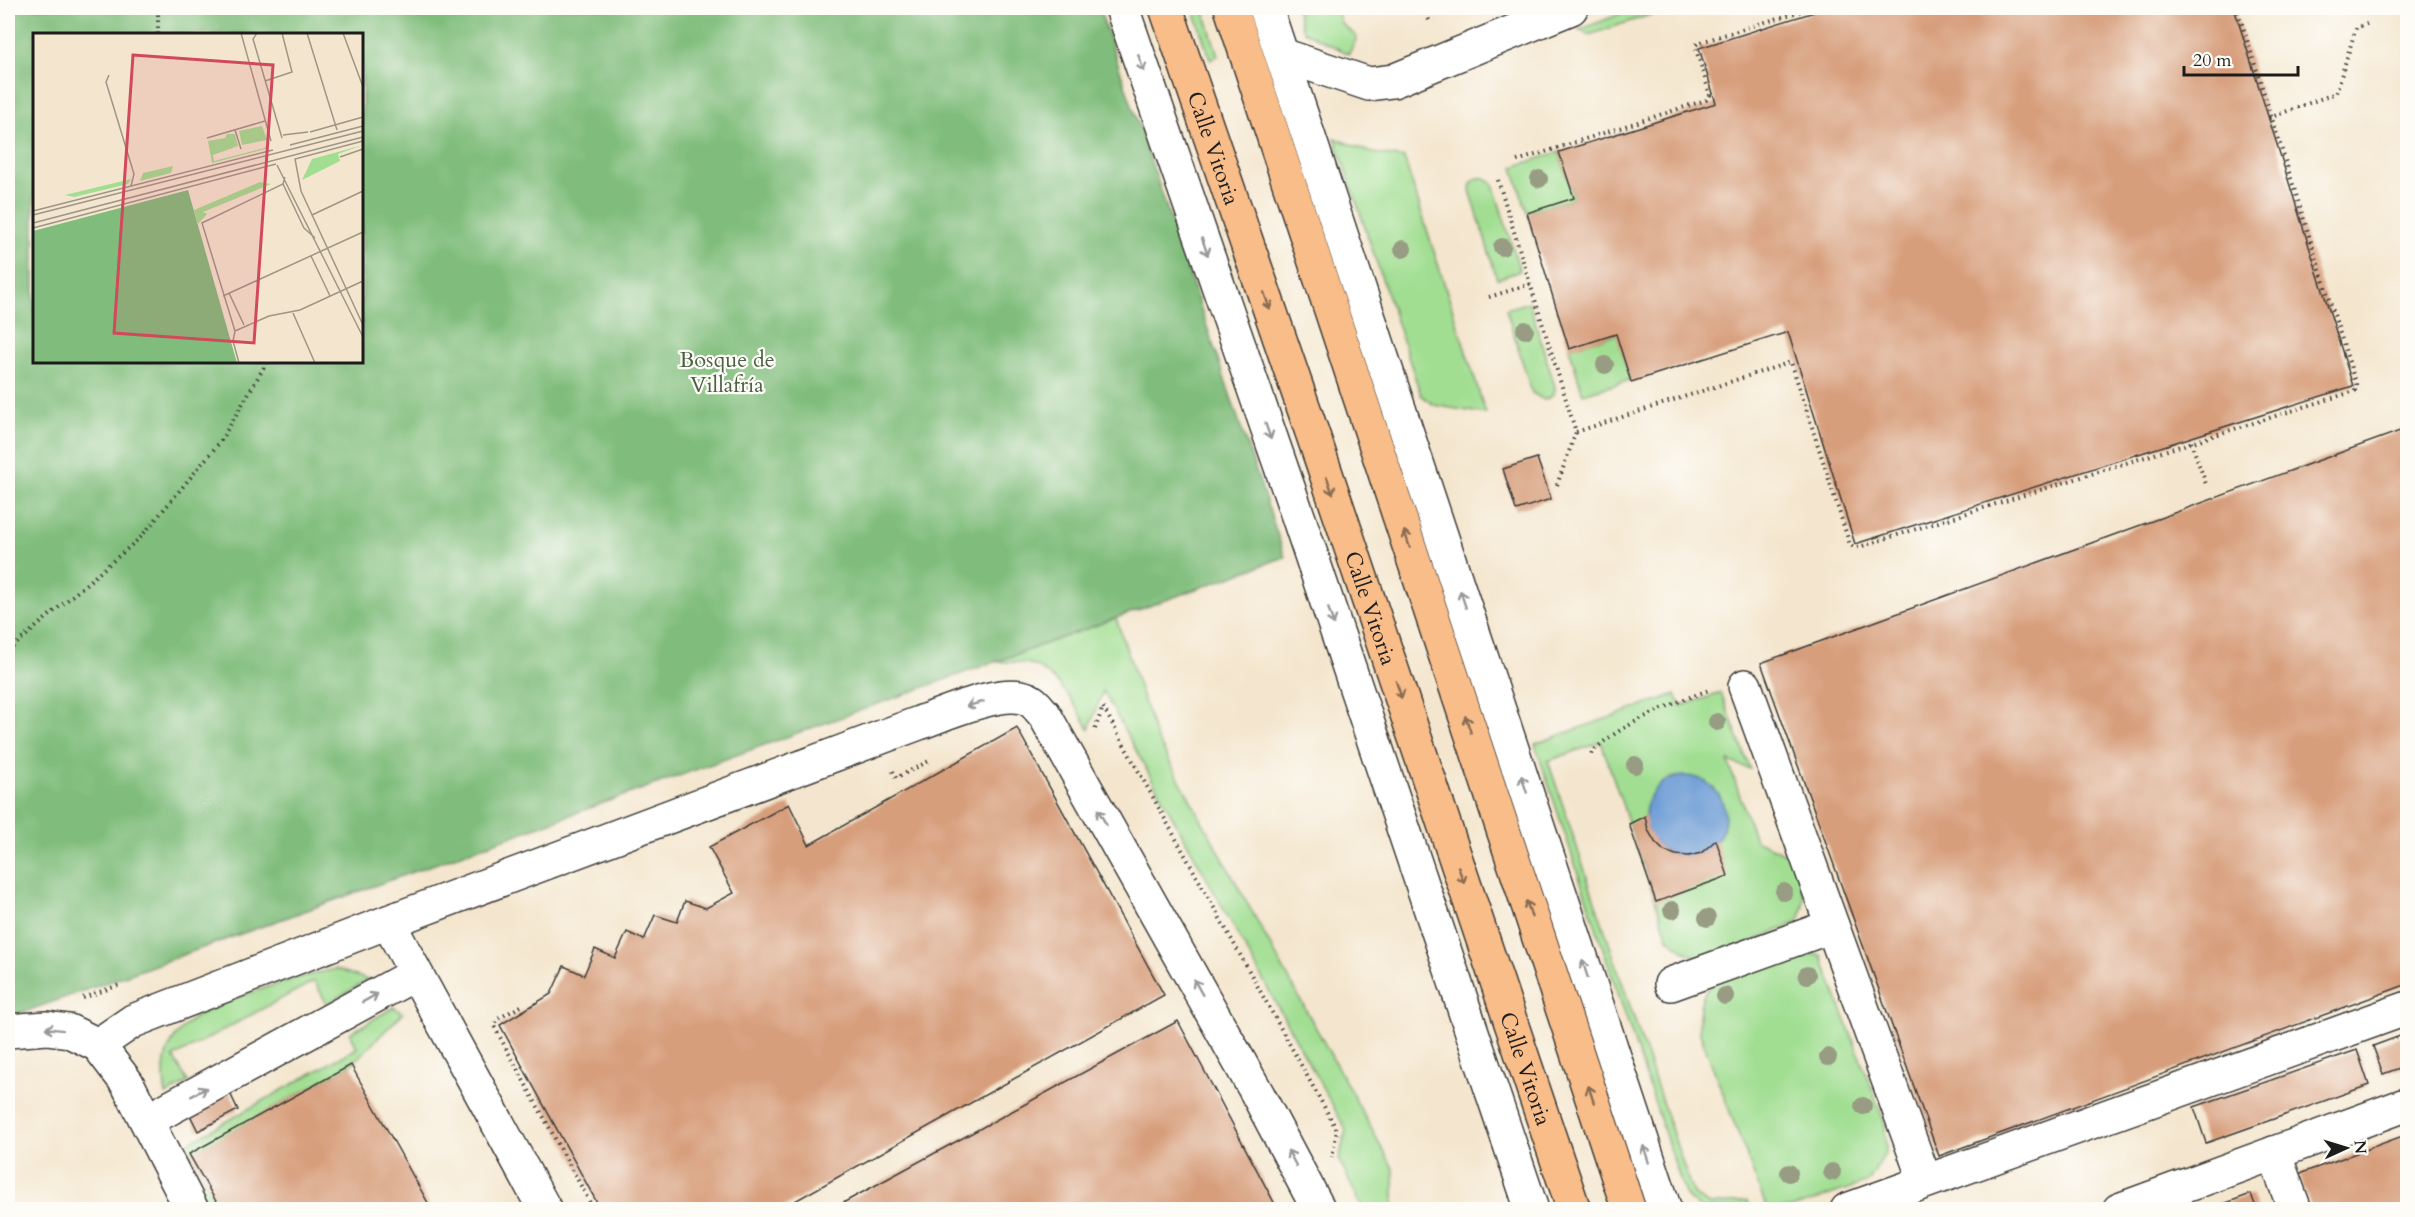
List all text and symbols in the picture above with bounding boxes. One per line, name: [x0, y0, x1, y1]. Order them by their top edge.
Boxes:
inset map: [33, 33, 363, 363]
scale bar: [2184, 39, 2298, 77]
text: 20 m: [2193, 48, 2232, 73]
one-way arrow: [1136, 53, 1147, 72]
street label: Calle Vitoria: [1180, 87, 1247, 210]
one-way arrow: [1200, 237, 1211, 256]
one-way arrow: [1263, 291, 1274, 310]
park label: Bosque de Villafría: [679, 345, 775, 400]
one-way arrow: [1264, 421, 1275, 440]
one-way arrow: [1326, 476, 1337, 495]
one-way arrow: [1400, 530, 1411, 549]
street label: Calle Vitoria: [1337, 547, 1404, 670]
one-way arrow: [1456, 590, 1467, 609]
one-way arrow: [1327, 606, 1338, 625]
one-way arrow: [1394, 680, 1405, 699]
one-way arrow: [966, 699, 985, 710]
one-way arrow: [1462, 715, 1473, 734]
one-way arrow: [1518, 775, 1529, 794]
one-way arrow: [1096, 809, 1108, 826]
one-way arrow: [1457, 865, 1468, 884]
one-way arrow: [1523, 900, 1534, 919]
one-way arrow: [1579, 960, 1590, 979]
one-way arrow: [1191, 979, 1203, 996]
one-way arrow: [362, 992, 379, 1004]
street label: Calle Vitoria: [1492, 1008, 1559, 1130]
one-way arrow: [45, 1023, 64, 1034]
one-way arrow: [1584, 1085, 1595, 1104]
one-way arrow: [190, 1086, 208, 1097]
north arrow: [2316, 1118, 2376, 1178]
text: N: [2349, 1139, 2371, 1155]
one-way arrow: [1640, 1145, 1651, 1164]
one-way arrow: [1285, 1149, 1297, 1167]

